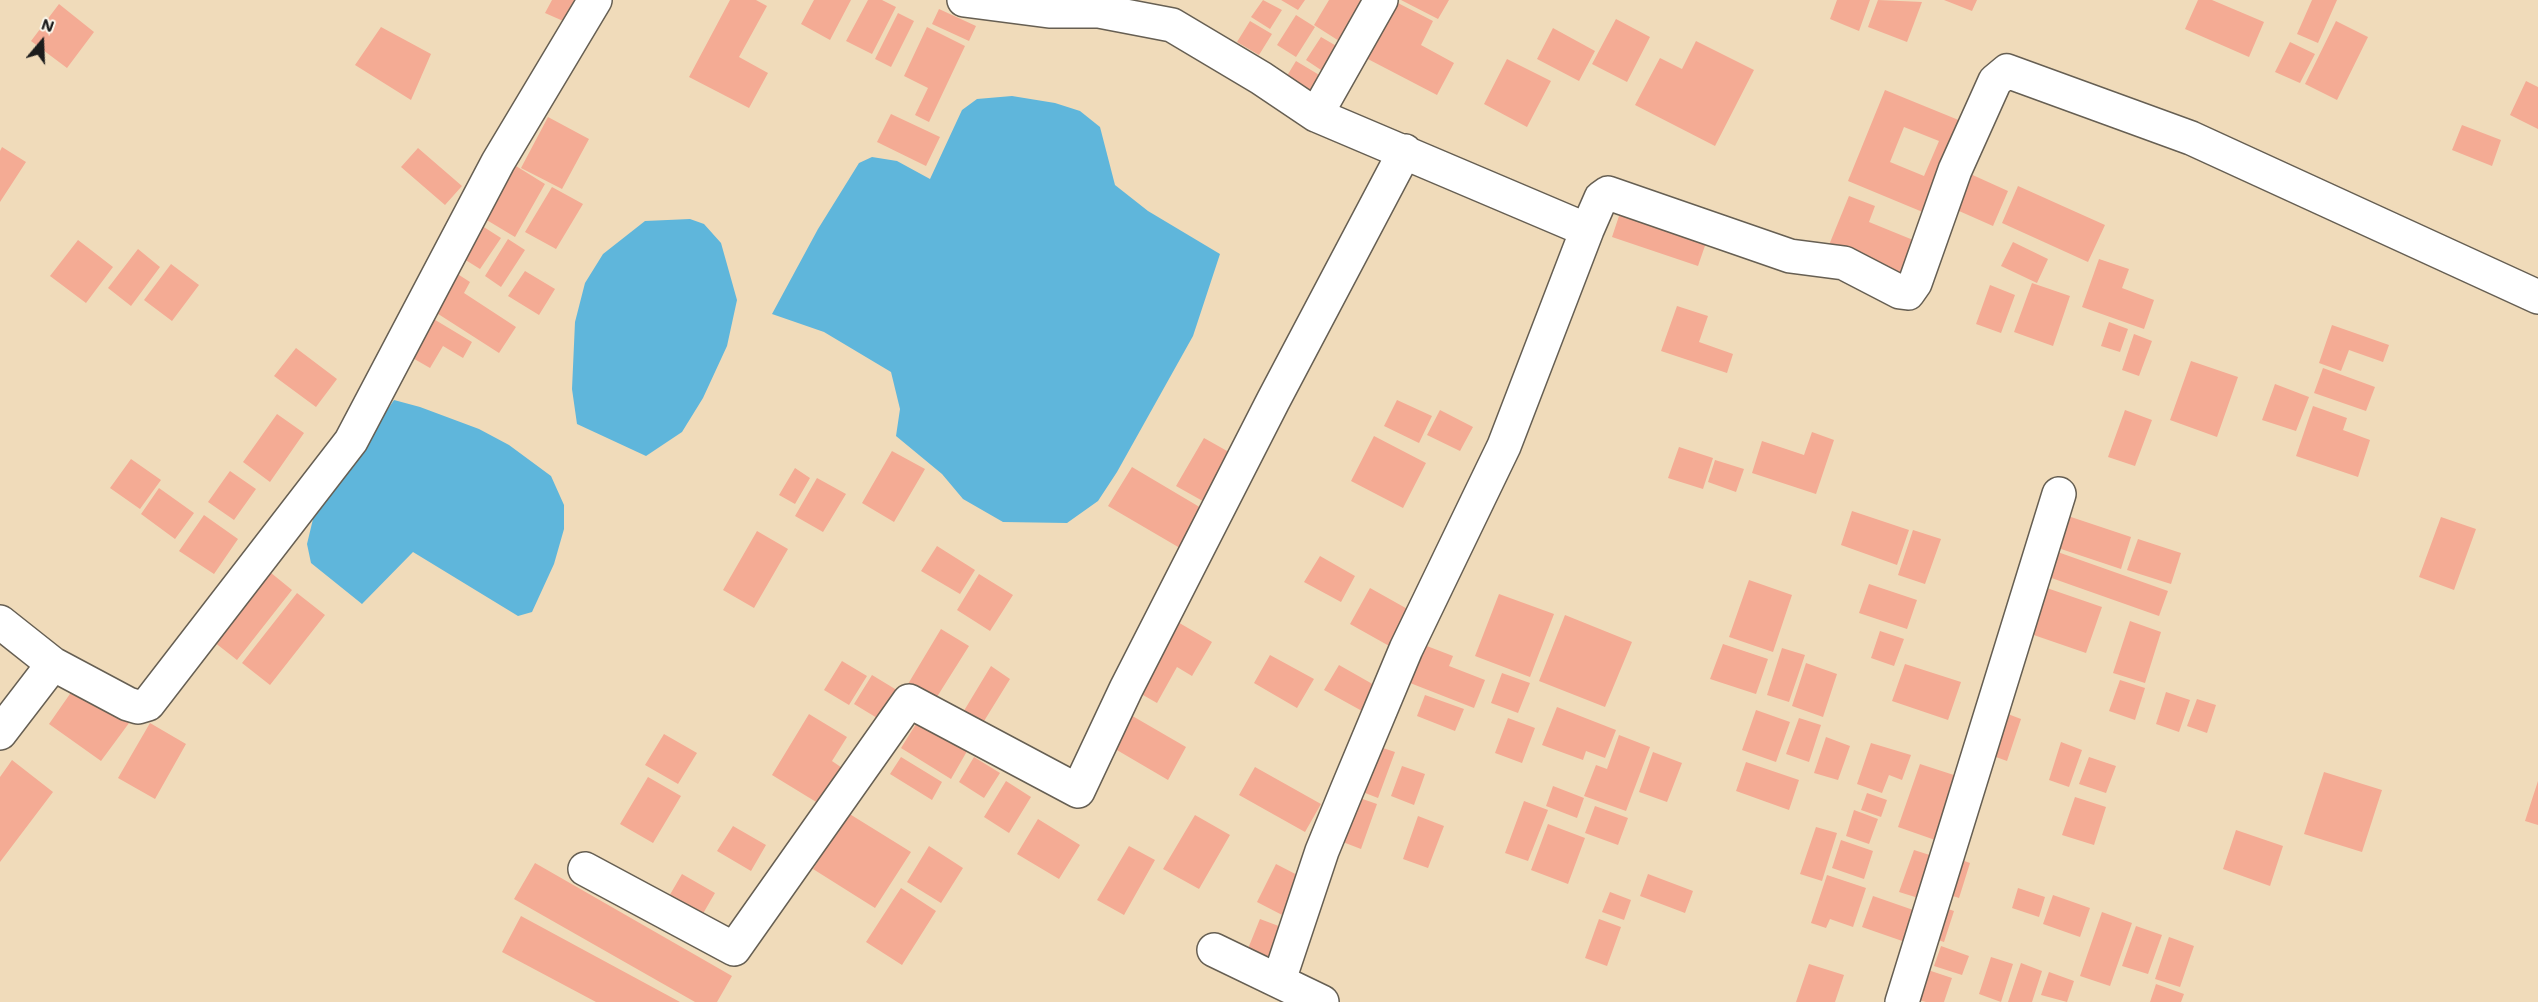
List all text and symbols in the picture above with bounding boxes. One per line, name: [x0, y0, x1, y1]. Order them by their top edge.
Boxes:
north arrow: [12, 12, 72, 72]
text: N: [39, 13, 57, 36]

